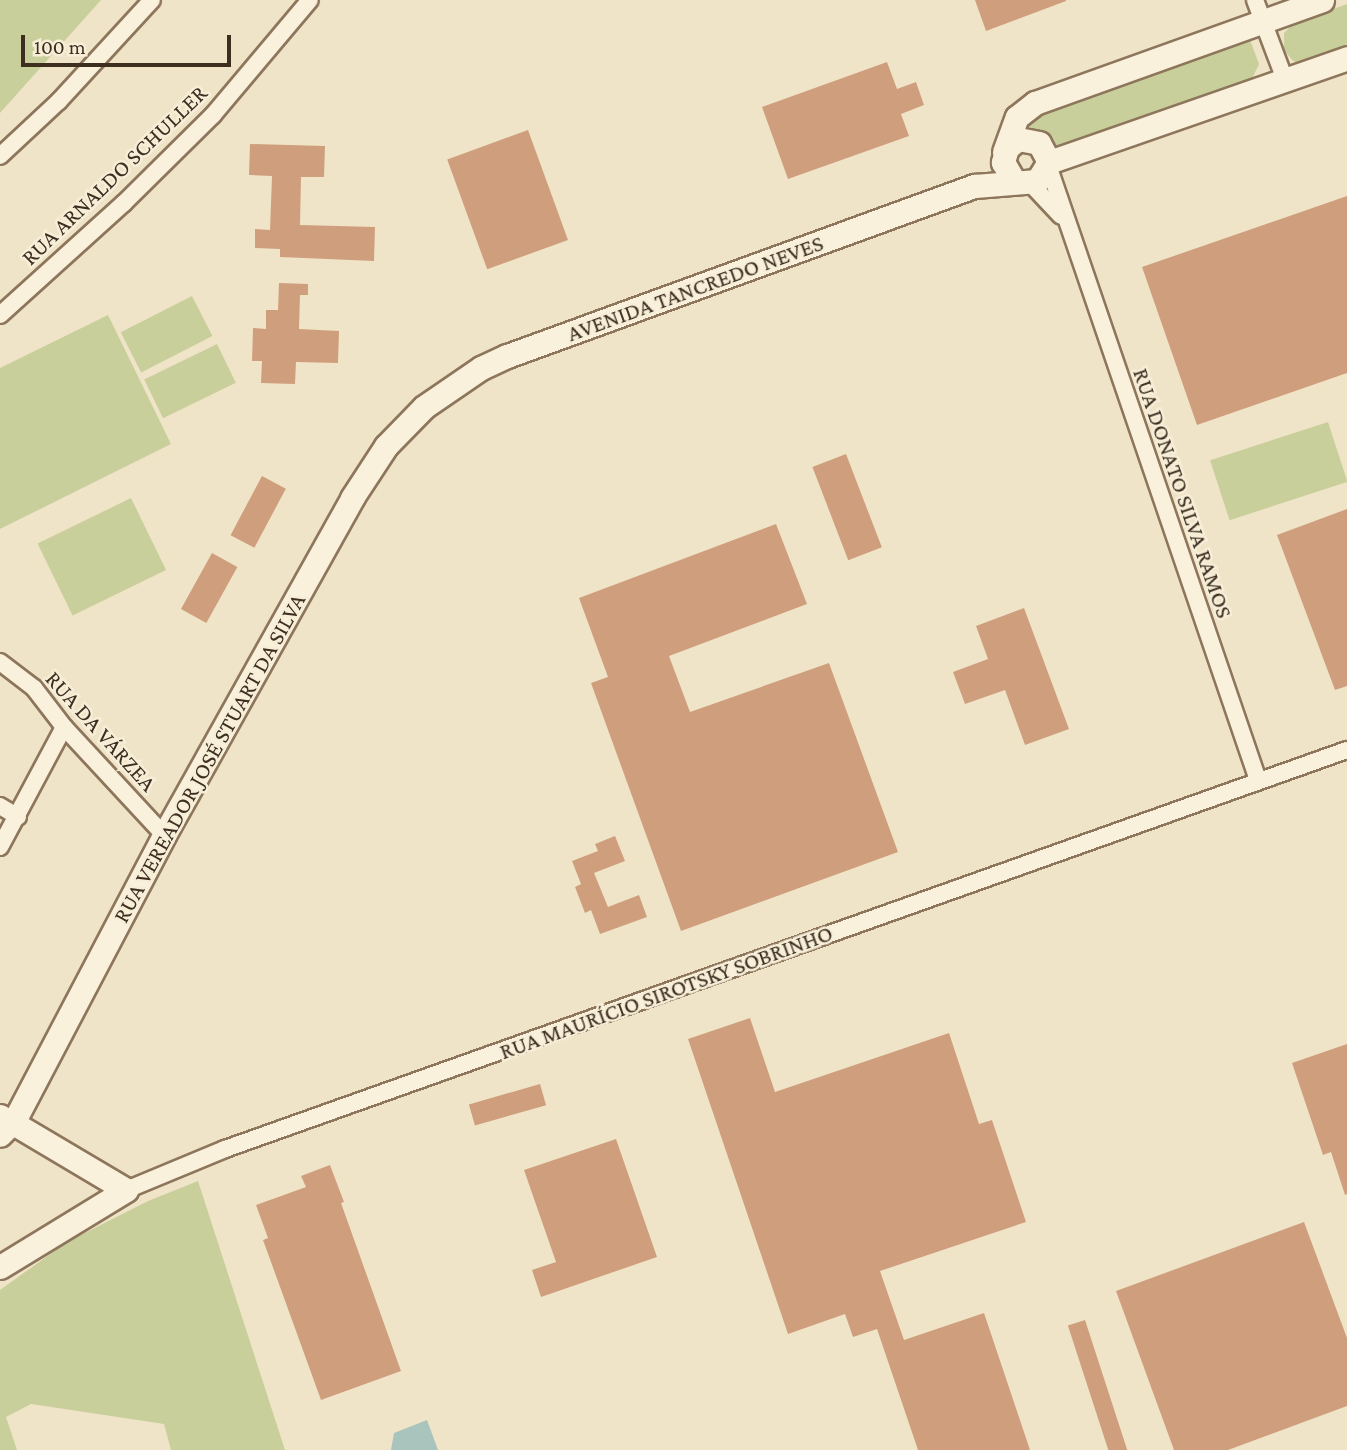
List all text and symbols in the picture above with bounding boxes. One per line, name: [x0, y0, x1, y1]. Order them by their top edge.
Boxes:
scale bar: [24, 21, 234, 65]
text: 100 m: [34, 35, 86, 59]
street label: RUA ARNALDO SCHULLER: [15, 79, 213, 271]
street label: AVENIDA TANCREDO NEVES: [563, 229, 827, 347]
street label: RUA DONATO SILVA RAMOS: [1127, 364, 1239, 622]
street label: RUA VEREADOR JOSÉ STUART DA SILVA: [107, 589, 311, 927]
street label: RUA DA VÁRZEA: [40, 665, 162, 797]
street label: RUA MAURÍCIO SIROTSKY SOBRINHO: [496, 919, 836, 1065]

